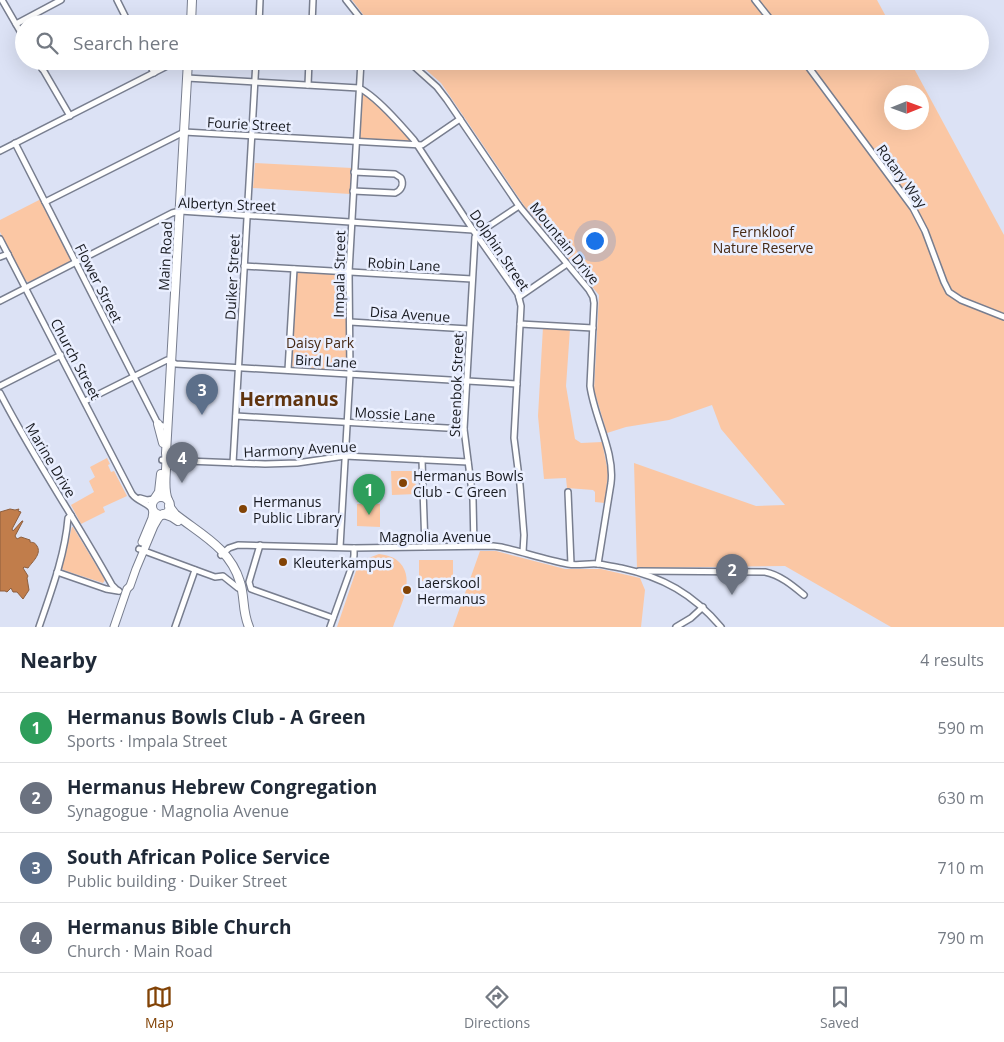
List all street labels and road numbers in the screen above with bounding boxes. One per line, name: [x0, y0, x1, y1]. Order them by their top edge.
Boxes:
street label: Fourie Street: [207, 112, 291, 136]
street label: Rotary Way: [873, 141, 932, 212]
street label: Albertyn Street: [178, 193, 276, 215]
street label: Mountain Drive: [526, 198, 604, 288]
street label: Dolphin Street: [466, 206, 534, 294]
street label: Main Road: [154, 221, 176, 291]
street label: Impala Street: [329, 230, 349, 318]
street label: Duiker Street: [220, 234, 244, 320]
street label: Flower Street: [71, 240, 127, 326]
street label: Robin Lane: [367, 253, 441, 275]
street label: Disa Avenue: [369, 302, 451, 326]
street label: Church Street: [47, 315, 105, 403]
street label: Steenbok Street: [445, 333, 467, 437]
street label: Bird Lane: [295, 350, 358, 372]
street label: Mossie Lane: [354, 402, 436, 426]
street label: Marine Drive: [21, 419, 81, 501]
street label: Harmony Avenue: [243, 437, 357, 461]
street label: Magnolia Avenue: [379, 527, 491, 546]

